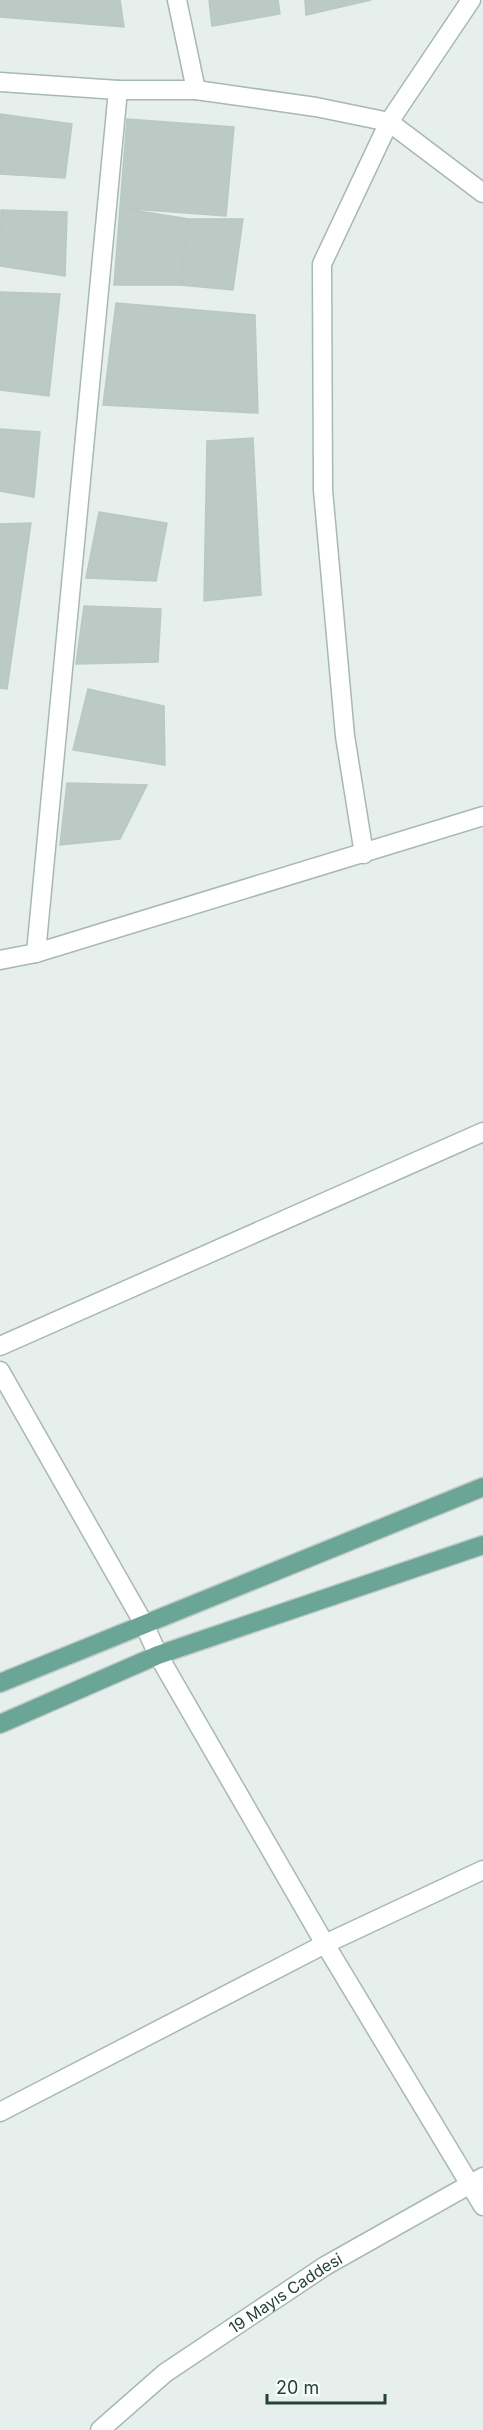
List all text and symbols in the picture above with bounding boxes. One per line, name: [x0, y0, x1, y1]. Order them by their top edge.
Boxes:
street label: 19 Mayıs Caddesi: [225, 2248, 346, 2338]
scale bar: [267, 2367, 386, 2405]
text: 20 m: [276, 2377, 319, 2398]

